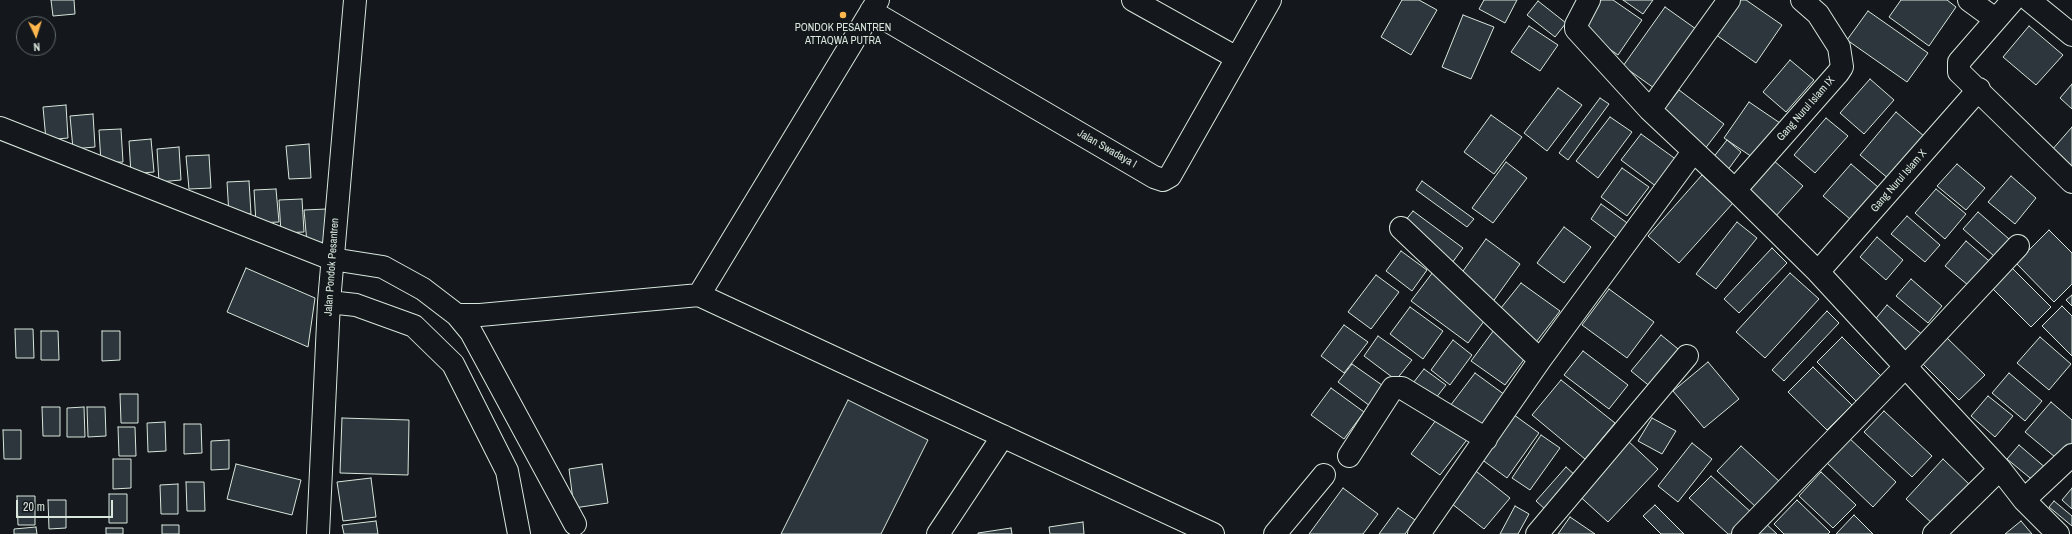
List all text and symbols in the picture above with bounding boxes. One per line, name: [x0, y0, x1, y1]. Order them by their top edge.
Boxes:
marker: PONDOK PESANTREN ATTAQWA PUTRA: [838, 10, 848, 20]
north arrow: [16, 16, 56, 56]
place label: PONDOK PESANTREN ATTAQWA PUTRA: [795, 21, 891, 47]
text: N: [33, 40, 41, 54]
street label: Gang Nurul Islam IX: [1774, 74, 1838, 144]
street label: Jalan Swadaya I: [1075, 127, 1139, 171]
street label: Gang Nurul Islam X: [1868, 147, 1930, 215]
street label: Jalan Pondok Pesantren: [322, 218, 342, 316]
scale bar: [18, 492, 115, 518]
text: 20 m: [23, 499, 45, 515]

